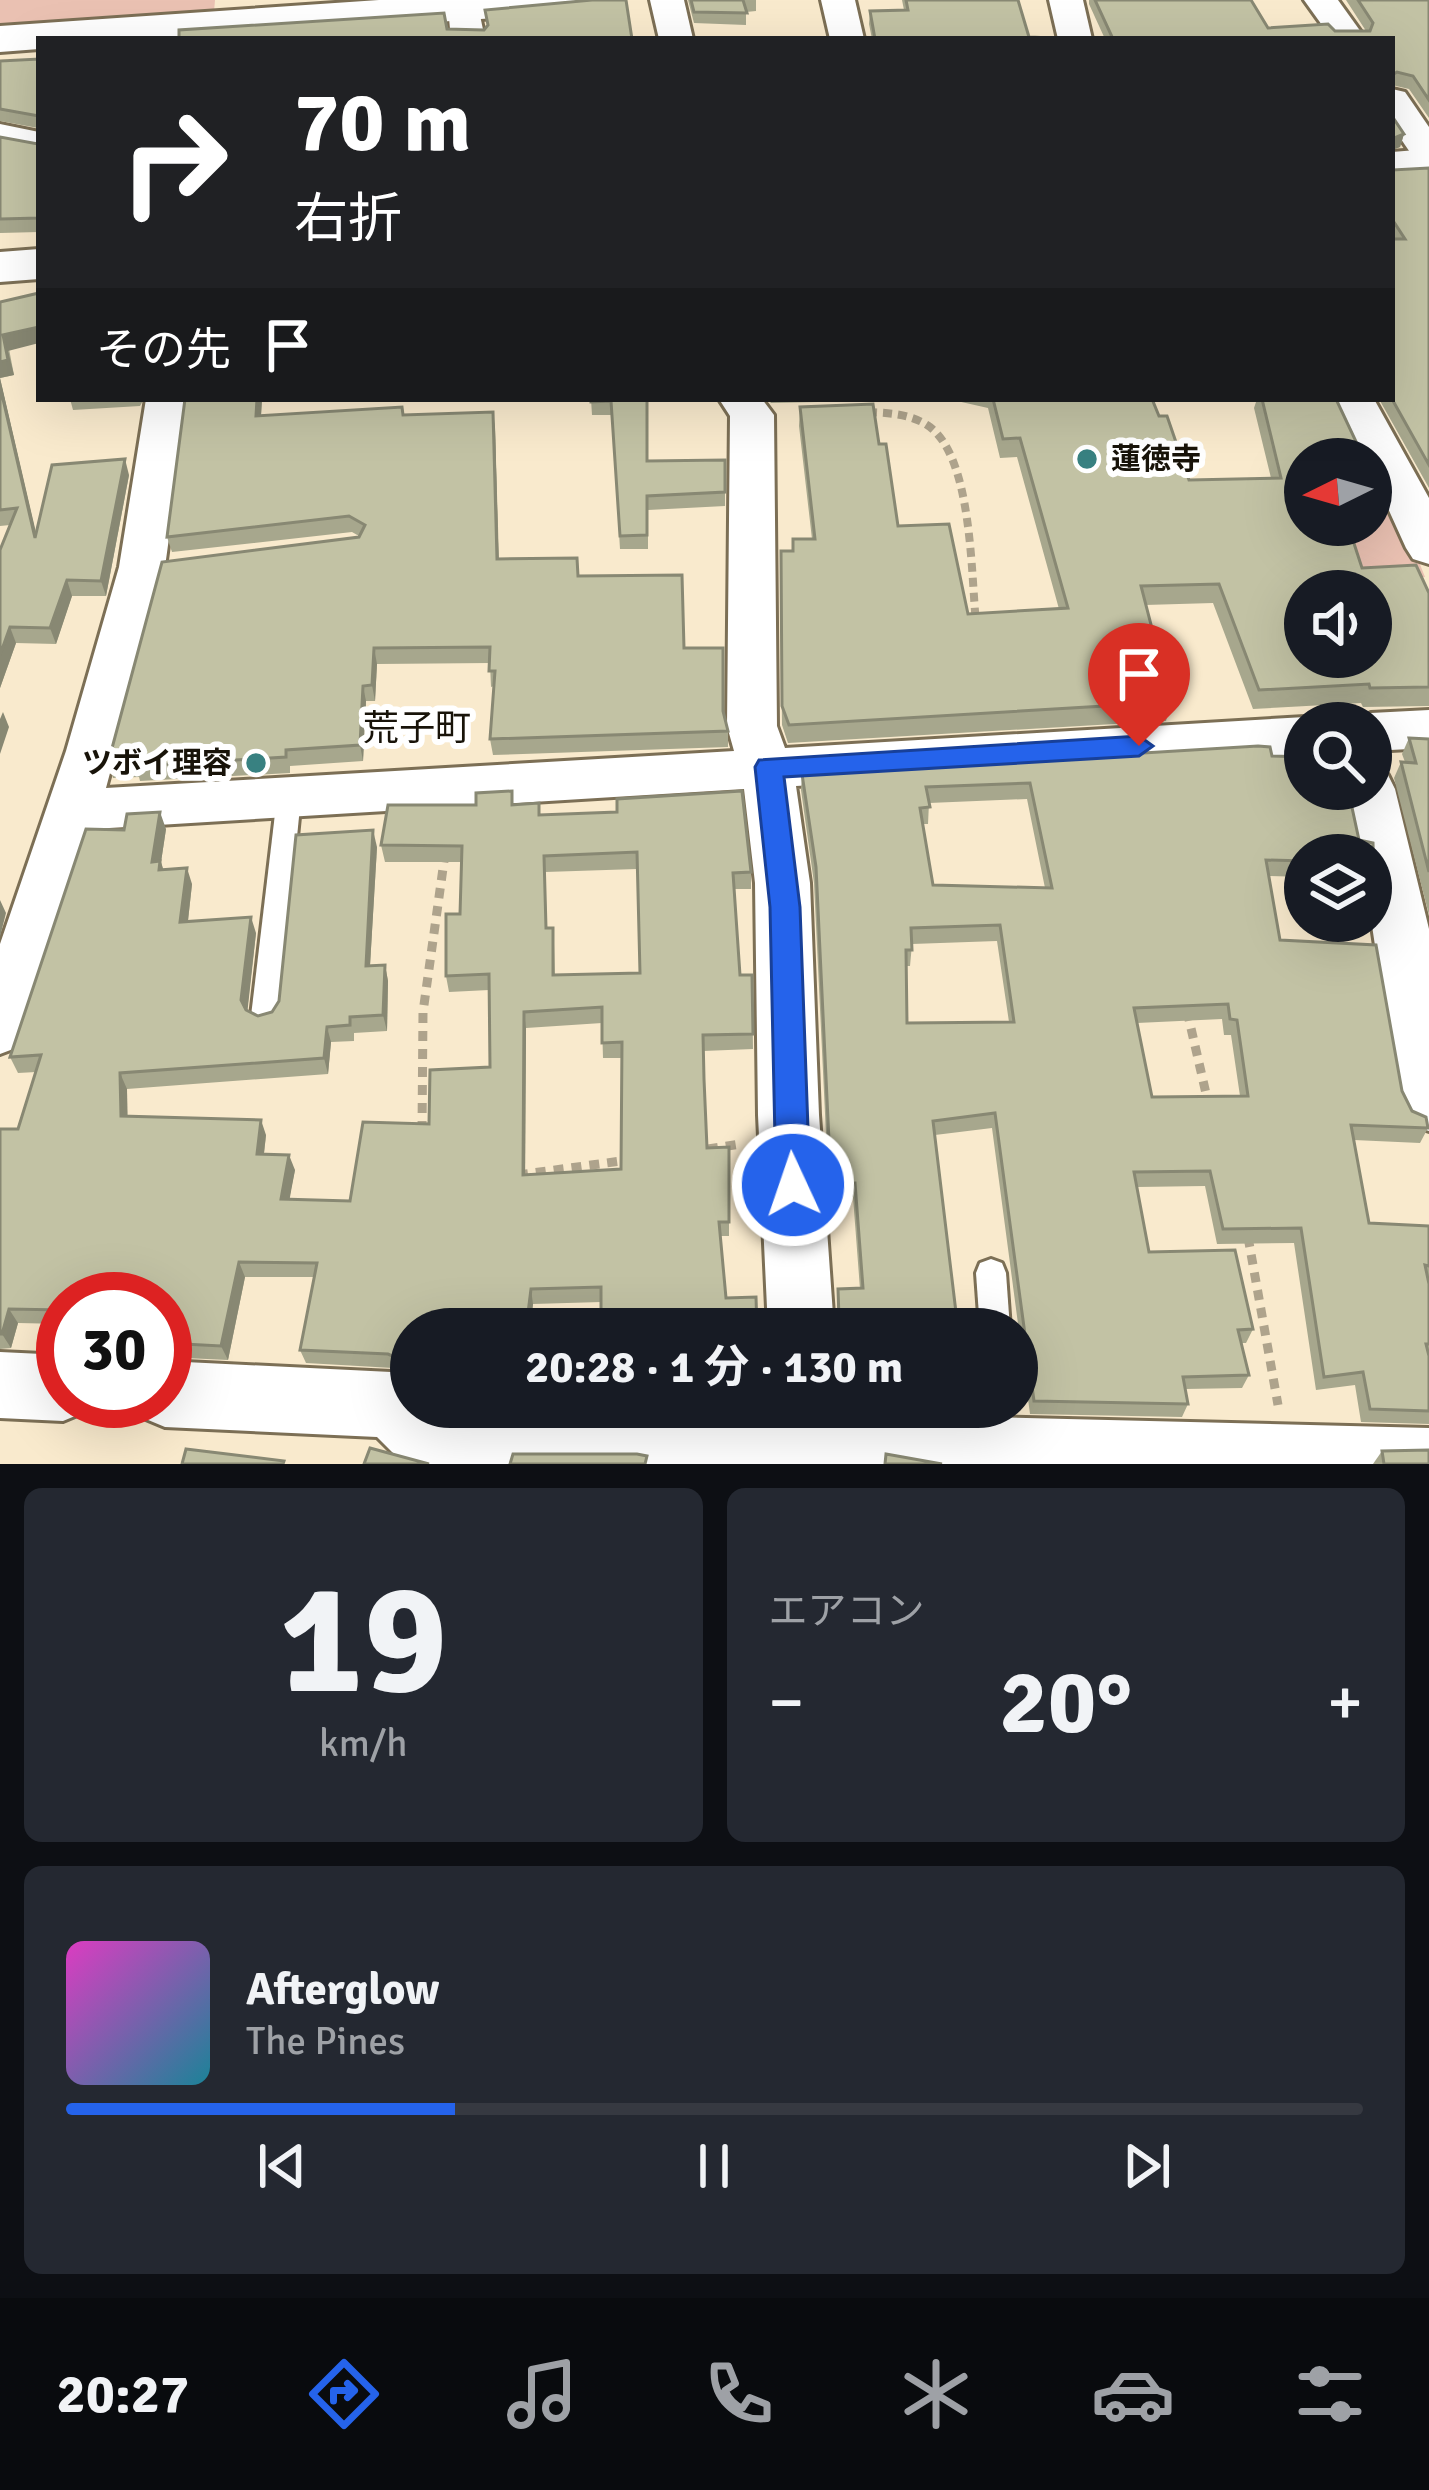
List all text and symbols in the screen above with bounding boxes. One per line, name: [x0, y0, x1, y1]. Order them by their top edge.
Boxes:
text: 70 m: [294, 71, 471, 175]
icon: right: [96, 84, 252, 240]
text: 右折: [294, 186, 402, 253]
icon: arrive: [255, 312, 321, 378]
text: その先: [96, 323, 231, 378]
north arrow: [1284, 438, 1392, 546]
map controls: [1284, 438, 1392, 942]
place label: 蓮徳寺: [1111, 441, 1201, 478]
marker: 蓮徳寺: [1074, 446, 1100, 472]
button: sound: [1284, 570, 1392, 678]
pin: [1088, 623, 1190, 746]
icon: arrive: [1106, 641, 1172, 707]
button: search: [1284, 702, 1392, 810]
district label: 荒子町: [363, 706, 471, 751]
place label: ツボイ理容: [82, 745, 232, 782]
marker: ツボイ理容: [243, 750, 269, 776]
button: layers: [1284, 834, 1392, 942]
position arrow: [730, 1122, 856, 1248]
speed limit sign: 30: [36, 1272, 192, 1428]
text: 20:28 · 1 分 · 130 m: [525, 1340, 903, 1395]
text: 19: [279, 1544, 447, 1737]
text: エアコン: [769, 1587, 925, 1635]
text: 20°: [999, 1647, 1132, 1758]
text: −: [769, 1662, 804, 1743]
text: +: [1327, 1662, 1363, 1743]
text: km/h: [319, 1719, 407, 1767]
text: Afterglow: [246, 1962, 439, 2017]
text: The Pines: [246, 2017, 405, 2065]
icon: previous: [249, 2133, 315, 2199]
icon: pause: [681, 2133, 747, 2199]
icon: next: [1114, 2133, 1180, 2199]
icon: directions: [302, 2352, 386, 2436]
icon: music: [500, 2352, 584, 2436]
icon: phone: [697, 2352, 781, 2436]
icon: climate: [894, 2352, 978, 2436]
icon: car: [1091, 2352, 1175, 2436]
icon: filters: [1288, 2352, 1372, 2436]
text: 20:27: [57, 2361, 189, 2428]

